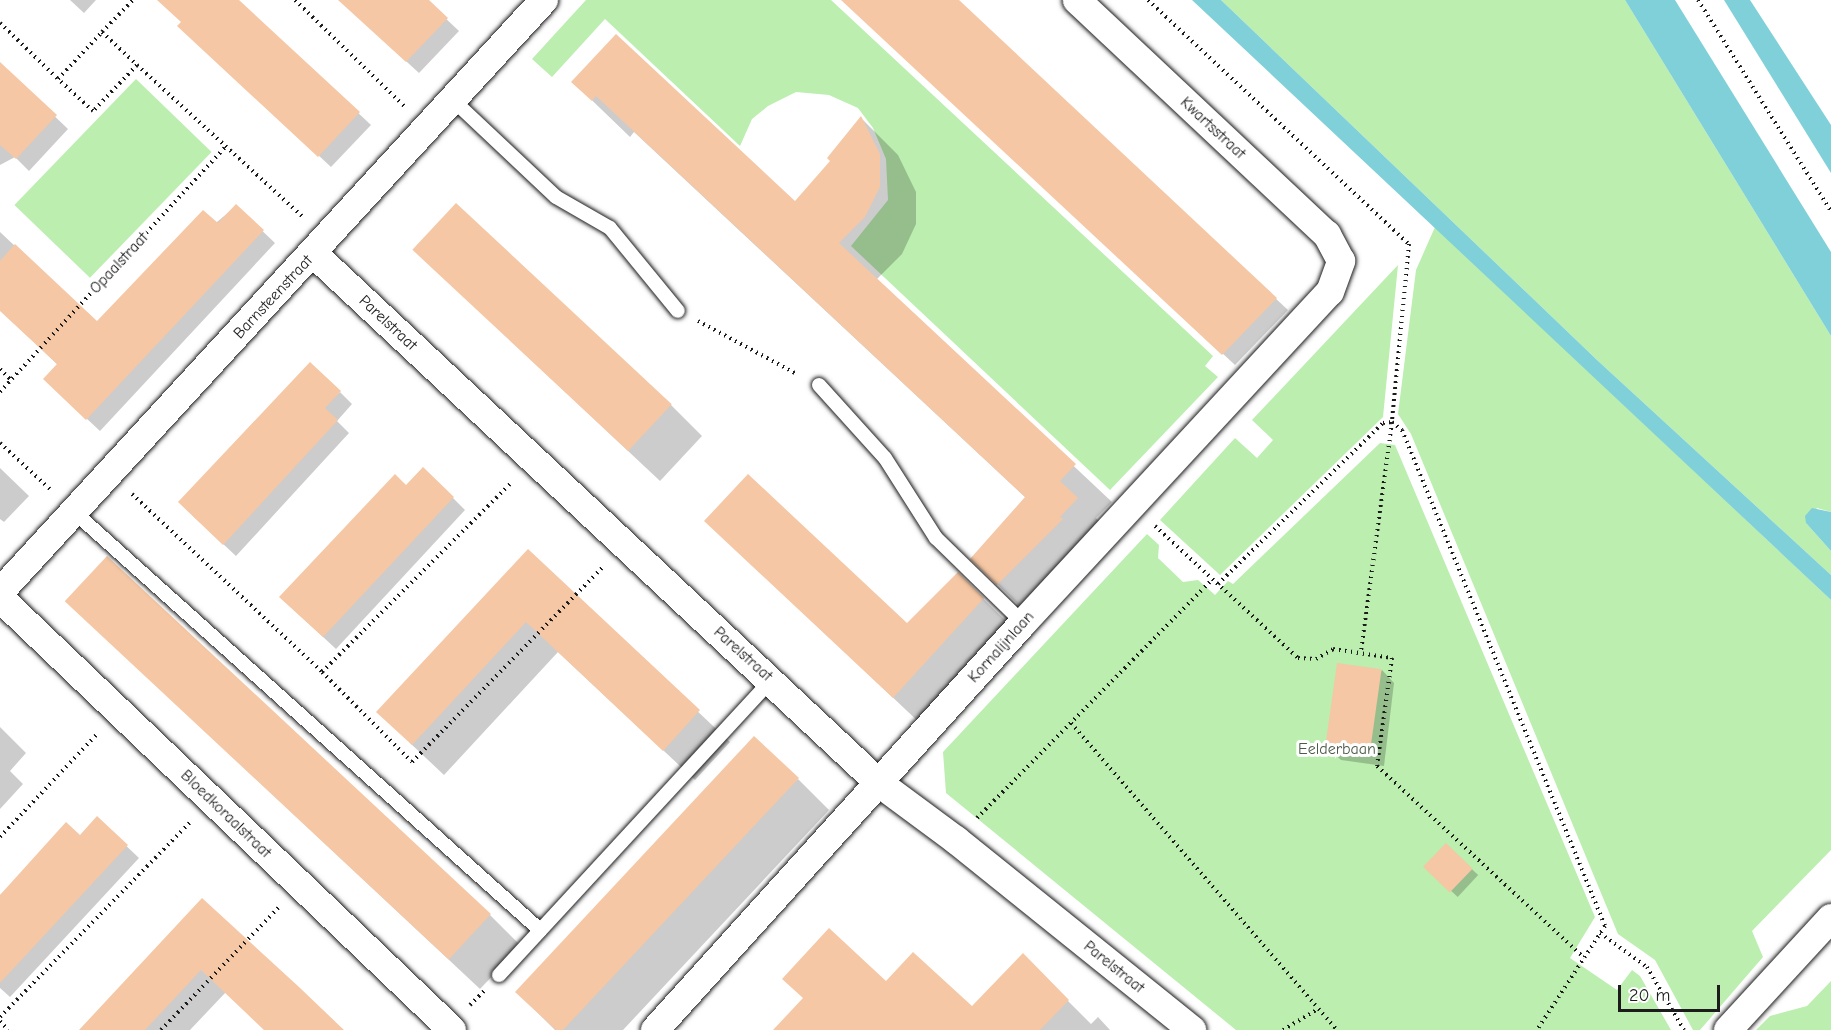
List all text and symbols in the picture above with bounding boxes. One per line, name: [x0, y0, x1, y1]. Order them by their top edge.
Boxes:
street label: Kwartsstraat: [1176, 93, 1250, 163]
street label: Opaalstraat: [86, 228, 152, 298]
street label: Barnsteenstraat: [229, 251, 317, 343]
street label: Parelstraat: [355, 291, 421, 355]
street label: Kornalijnlaan: [964, 607, 1038, 687]
street label: Parelstraat: [710, 623, 776, 685]
park label: Eelderbaan: [1298, 739, 1376, 759]
street label: Bloedkoraalstraat: [177, 766, 275, 862]
street label: Parelstraat: [1080, 937, 1148, 997]
scale bar: [1621, 973, 1723, 1011]
text: 20 m: [1629, 985, 1670, 1006]

